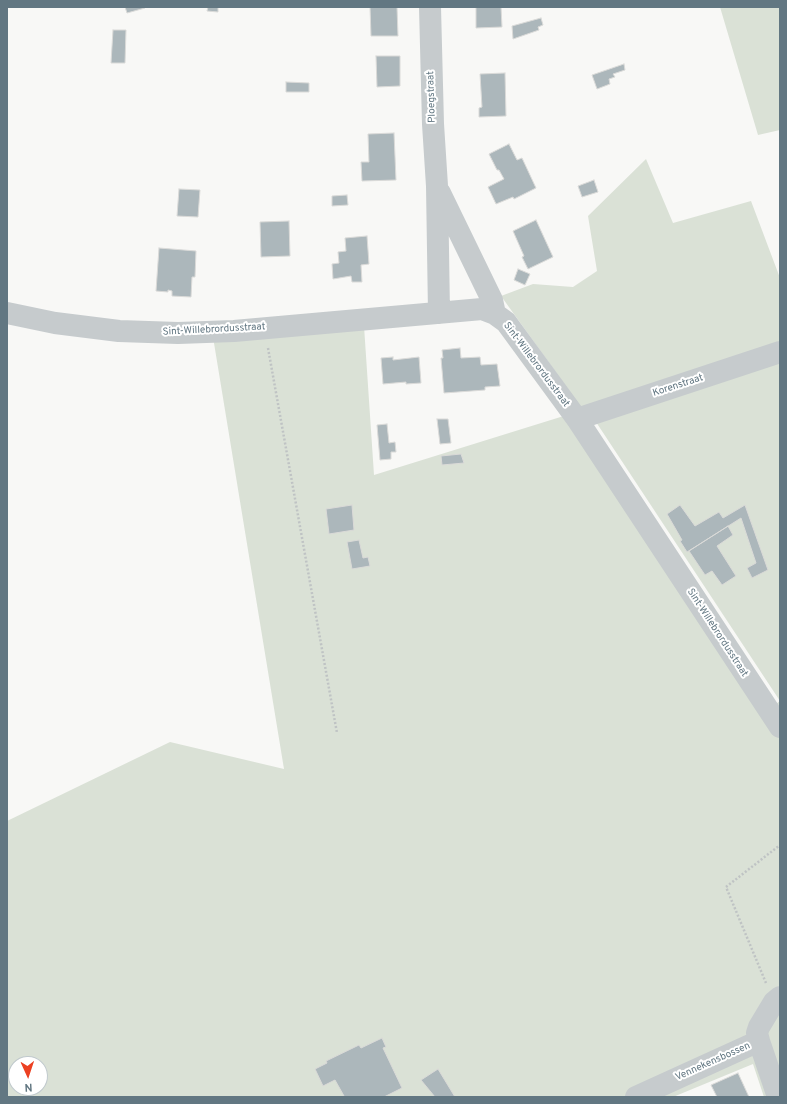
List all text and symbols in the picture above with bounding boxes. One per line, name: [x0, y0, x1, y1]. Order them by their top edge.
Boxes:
street label: Ploegstraat: [425, 71, 439, 123]
street label: Sint-Willebrordusstraat: [500, 320, 572, 410]
street label: Sint-Willebrordusstraat: [162, 321, 266, 339]
street label: Korenstraat: [651, 372, 705, 400]
street label: Sint-Willebrordusstraat: [684, 587, 750, 679]
street label: Vennekensbossen: [674, 1040, 752, 1084]
north arrow: [8, 1056, 48, 1096]
text: N: [24, 1080, 33, 1094]

